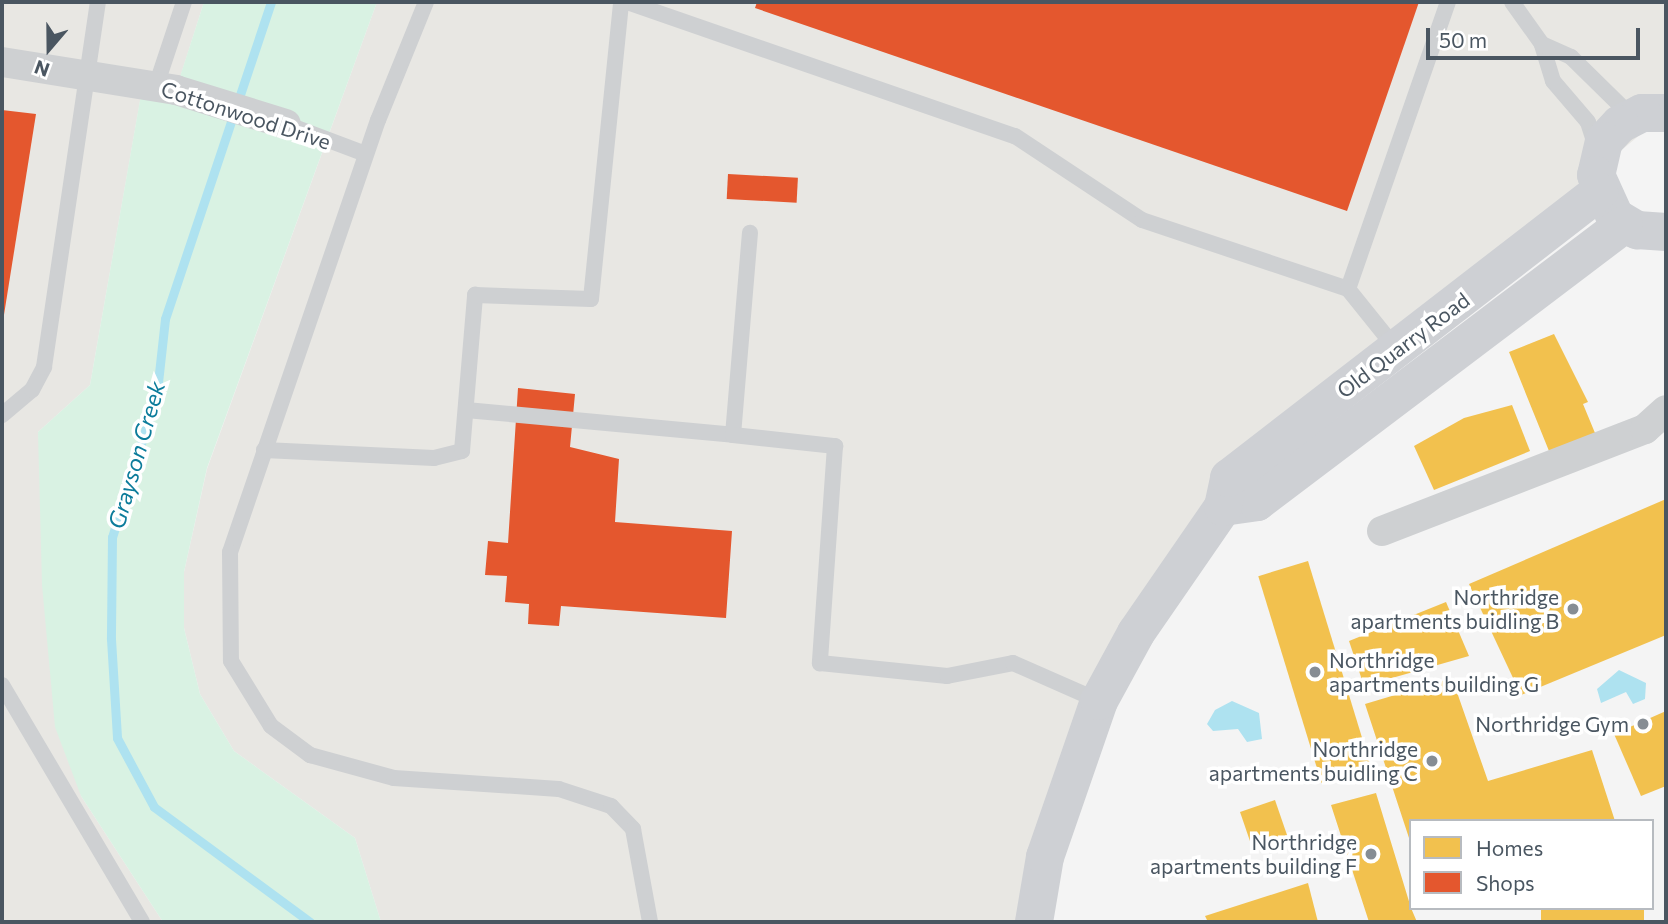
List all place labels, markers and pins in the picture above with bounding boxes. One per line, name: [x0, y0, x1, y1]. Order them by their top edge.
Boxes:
place label: Northridge apartments buidling B: [1351, 584, 1559, 634]
marker: Northridge apartments buidling B: [1565, 601, 1581, 617]
place label: Northridge apartments building G: [1329, 647, 1539, 697]
marker: Northridge apartments building G: [1307, 664, 1323, 680]
place label: Northridge Gym: [1475, 711, 1629, 737]
marker: Northridge Gym: [1635, 716, 1651, 732]
place label: Northridge apartments buidling C: [1209, 736, 1418, 786]
marker: Northridge apartments buidling C: [1424, 753, 1440, 769]
place label: Northridge apartments building F: [1150, 829, 1357, 879]
marker: Northridge apartments building F: [1363, 846, 1379, 862]

